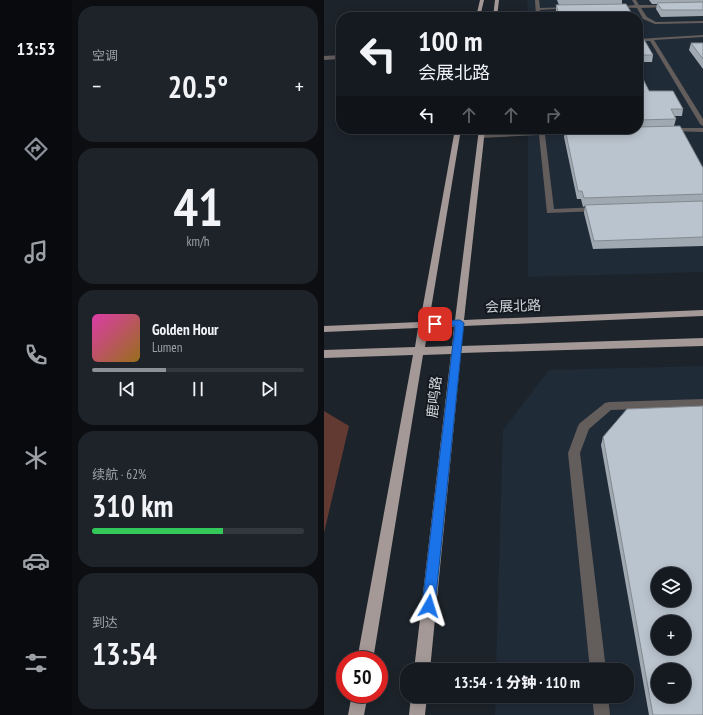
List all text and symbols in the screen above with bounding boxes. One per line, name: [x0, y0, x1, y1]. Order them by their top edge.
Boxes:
text: 100 m: [418, 22, 482, 59]
icon: left: [352, 28, 404, 80]
text: 13:53: [17, 37, 55, 60]
text: 空调: [92, 47, 118, 64]
text: 会展北路: [418, 61, 490, 84]
text: 20.5°: [168, 67, 228, 106]
text: −: [92, 72, 101, 100]
text: +: [295, 72, 304, 100]
icon: left: [416, 104, 438, 126]
icon: ahead: [458, 104, 480, 126]
icon: ahead: [500, 104, 522, 126]
icon: right: [542, 104, 564, 126]
icon: directions: [22, 135, 50, 163]
text: 41: [173, 173, 223, 240]
text: km/h: [186, 233, 210, 250]
icon: music: [22, 238, 50, 266]
street label: 会展北路: [485, 296, 541, 316]
pin: [418, 307, 452, 341]
icon: arrive: [424, 313, 446, 335]
text: Golden Hour: [152, 320, 219, 339]
text: Lumen: [152, 339, 182, 356]
icon: phone: [22, 341, 50, 369]
street label: 鹿鸣路: [423, 375, 445, 419]
icon: previous: [116, 378, 138, 400]
icon: pause: [187, 378, 209, 400]
icon: next: [258, 378, 280, 400]
icon: climate: [22, 444, 50, 472]
text: 续航 · 62%: [92, 466, 146, 483]
text: 310 km: [92, 486, 173, 525]
icon: car: [22, 547, 50, 575]
map controls: [651, 567, 691, 703]
button: layers: [651, 567, 691, 607]
position arrow: [408, 585, 450, 627]
text: 到达: [92, 614, 118, 631]
button: +: [651, 615, 691, 655]
text: 13:54: [92, 634, 157, 673]
icon: filters: [22, 649, 50, 677]
speed limit sign: 50: [336, 651, 388, 703]
button: −: [651, 663, 691, 703]
text: 13:54 · 1 分钟 · 110 m: [454, 673, 580, 692]

